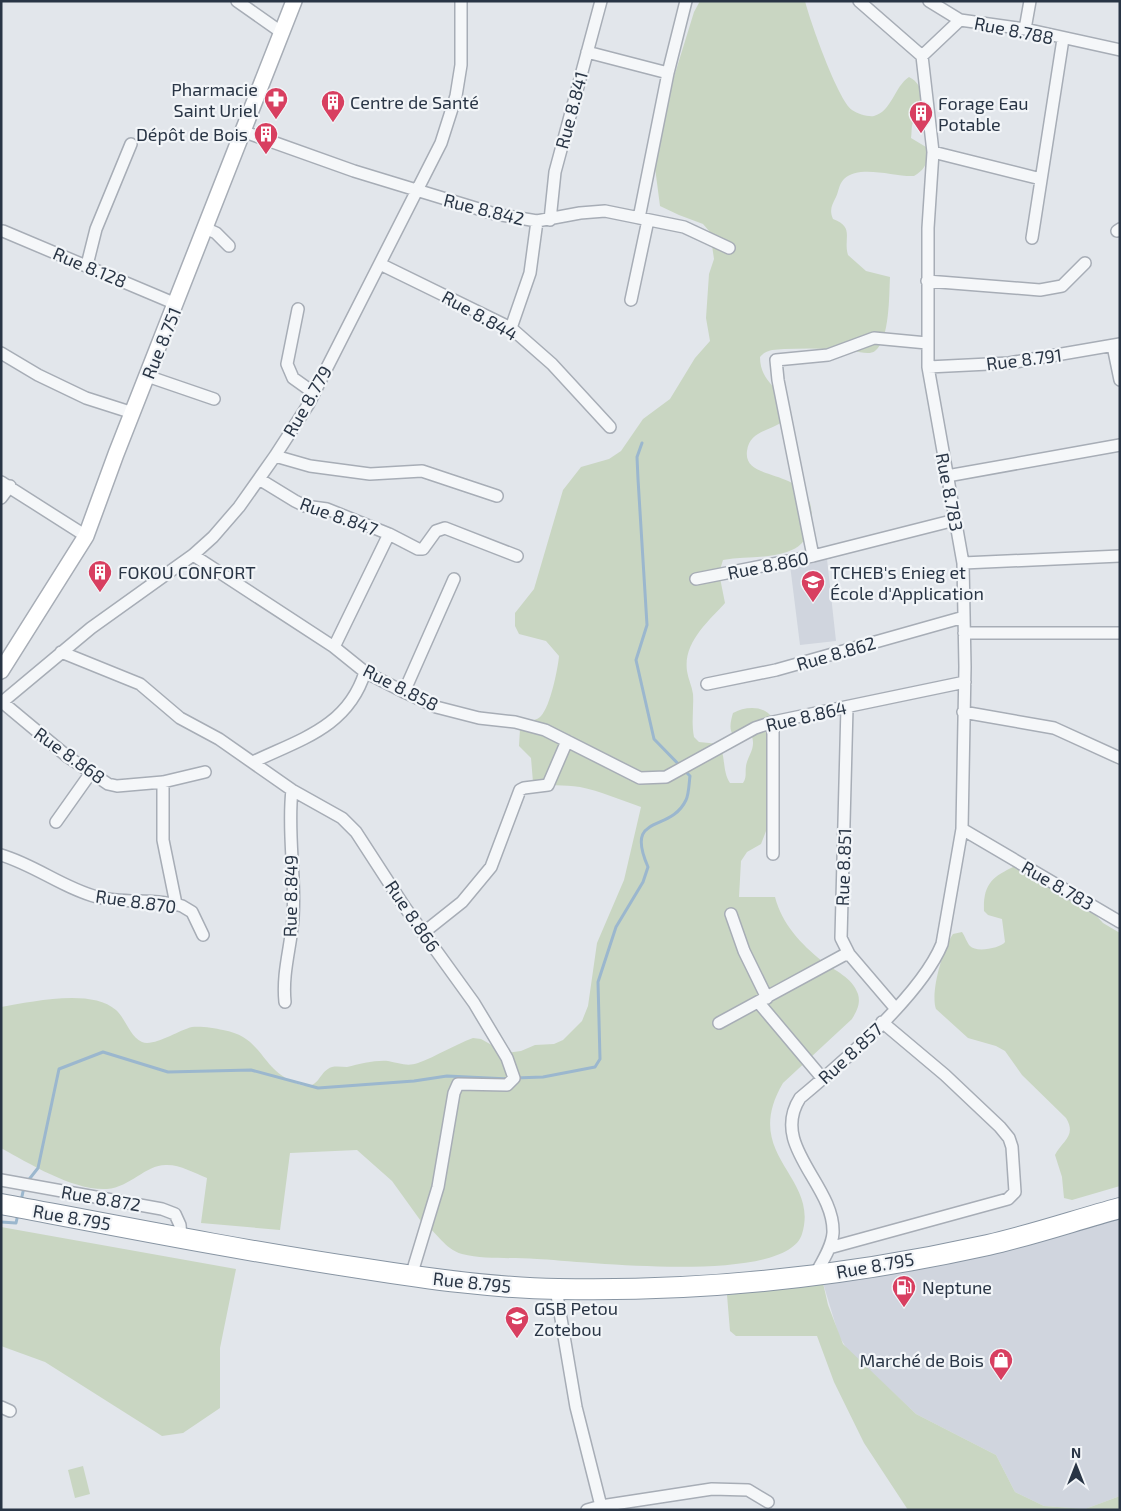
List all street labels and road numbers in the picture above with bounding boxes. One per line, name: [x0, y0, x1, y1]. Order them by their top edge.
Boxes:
street label: Rue 8.788: [972, 12, 1056, 48]
street label: Rue 8.841: [550, 69, 592, 151]
street label: Rue 8.842: [441, 188, 527, 230]
street label: Rue 8.128: [50, 242, 130, 292]
street label: Rue 8.844: [438, 285, 522, 345]
street label: Rue 8.751: [137, 304, 185, 382]
street label: Rue 8.791: [985, 343, 1063, 375]
street label: Rue 8.779: [278, 362, 336, 440]
street label: Rue 8.783: [932, 451, 968, 533]
street label: Rue 8.847: [297, 492, 381, 540]
street label: Rue 8.860: [726, 546, 810, 584]
street label: Rue 8.862: [794, 631, 878, 675]
street label: Rue 8.858: [360, 659, 442, 715]
street label: Rue 8.864: [763, 696, 849, 736]
street label: Rue 8.868: [30, 722, 110, 788]
street label: Rue 8.851: [831, 828, 855, 906]
street label: Rue 8.849: [278, 855, 302, 937]
street label: Rue 8.783: [1018, 856, 1098, 914]
street label: Rue 8.866: [381, 876, 445, 956]
street label: Rue 8.870: [94, 884, 178, 918]
street label: Rue 8.857: [813, 1018, 887, 1088]
street label: Rue 8.872: [60, 1180, 142, 1216]
street label: Rue 8.795: [31, 1199, 113, 1235]
street label: Rue 8.795: [834, 1247, 916, 1283]
street label: Rue 8.795: [432, 1267, 512, 1297]

